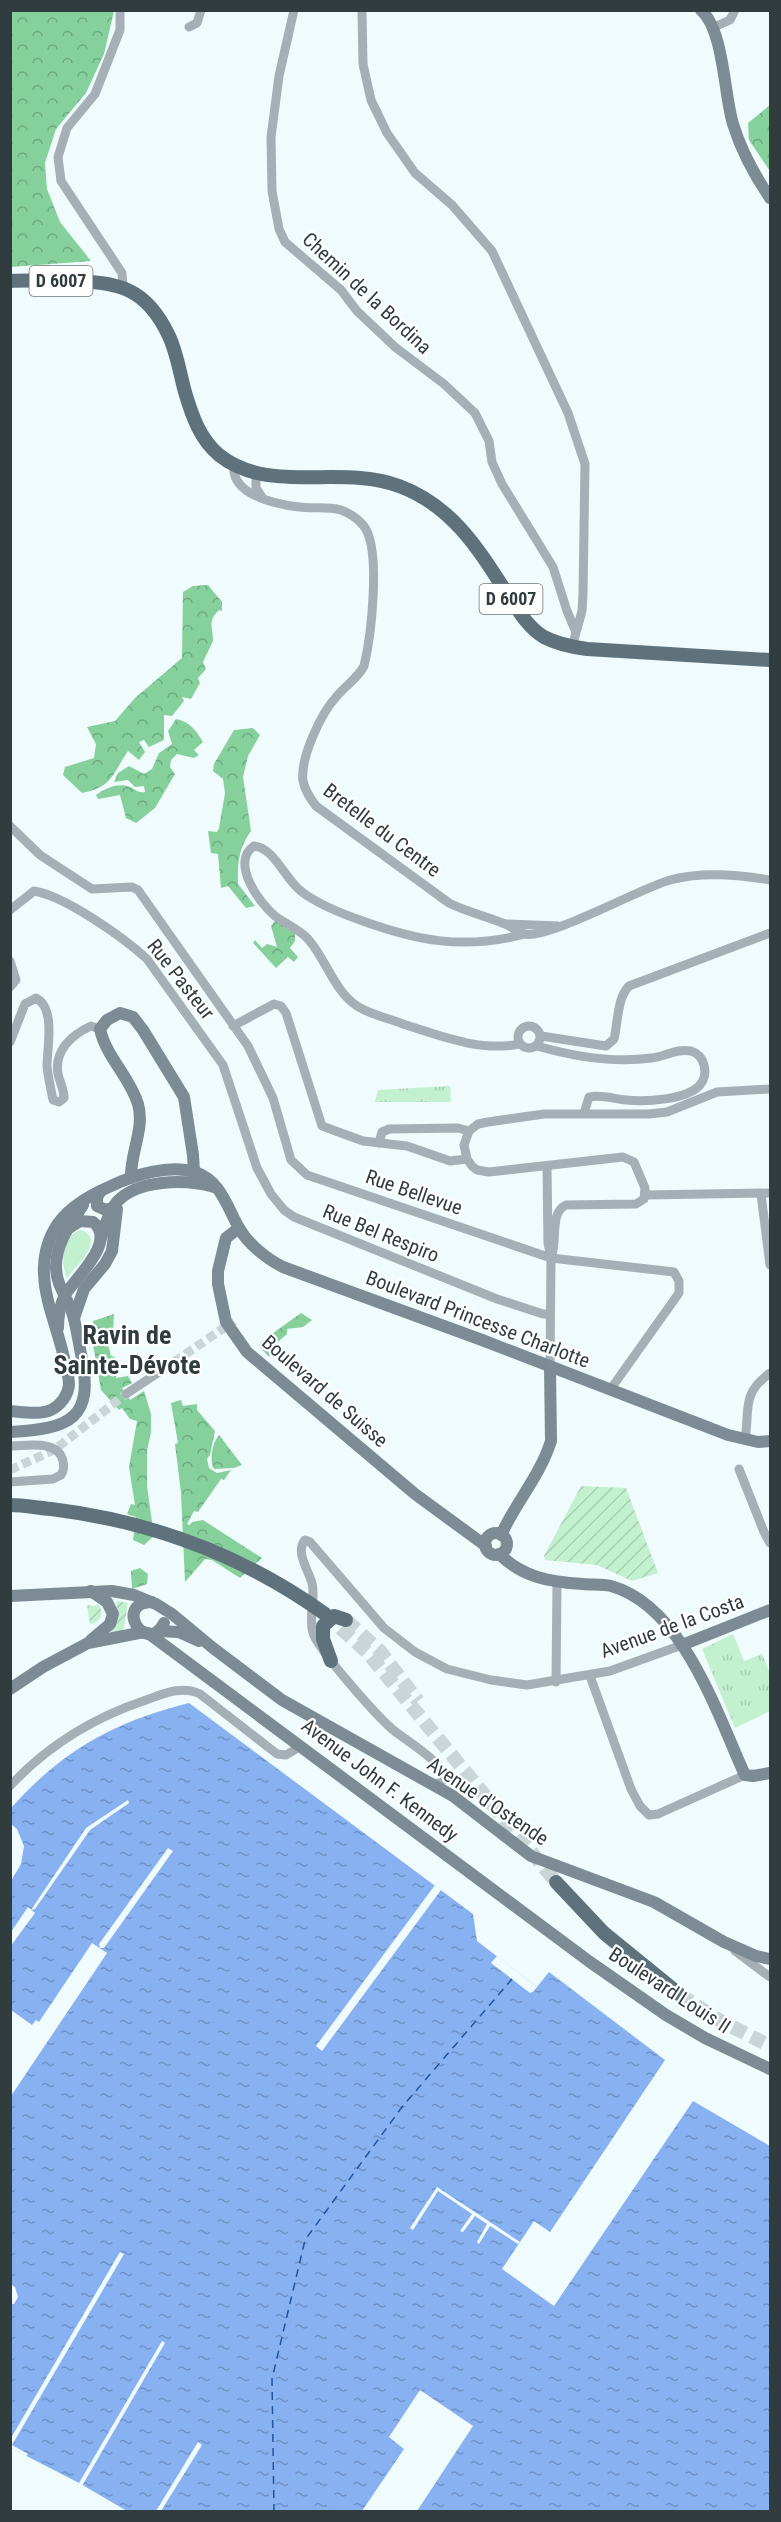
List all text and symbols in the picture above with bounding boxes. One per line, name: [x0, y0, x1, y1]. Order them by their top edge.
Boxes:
street label: Chemin de la Bordina: [298, 227, 436, 359]
road number: D 6007: [29, 266, 92, 296]
road number: D 6007: [480, 584, 542, 614]
street label: Bretelle du Centre: [319, 778, 445, 882]
street label: Rue Pasteur: [142, 934, 220, 1024]
street label: Rue Bellevue: [363, 1164, 465, 1220]
street label: Rue Bel Respiro: [319, 1199, 443, 1267]
street label: Boulevard Princesse Charlotte: [363, 1265, 593, 1373]
district label: Ravin de Sainte-Dévote: [53, 1320, 201, 1380]
street label: Boulevard de Suisse: [257, 1330, 393, 1452]
street label: Avenue de la Costa: [597, 1589, 747, 1663]
street label: Avenue John F. Kennedy: [297, 1713, 463, 1847]
street label: Avenue d'Ostende: [423, 1752, 553, 1850]
street label: Boulevard Louis II: [605, 1942, 735, 2038]

